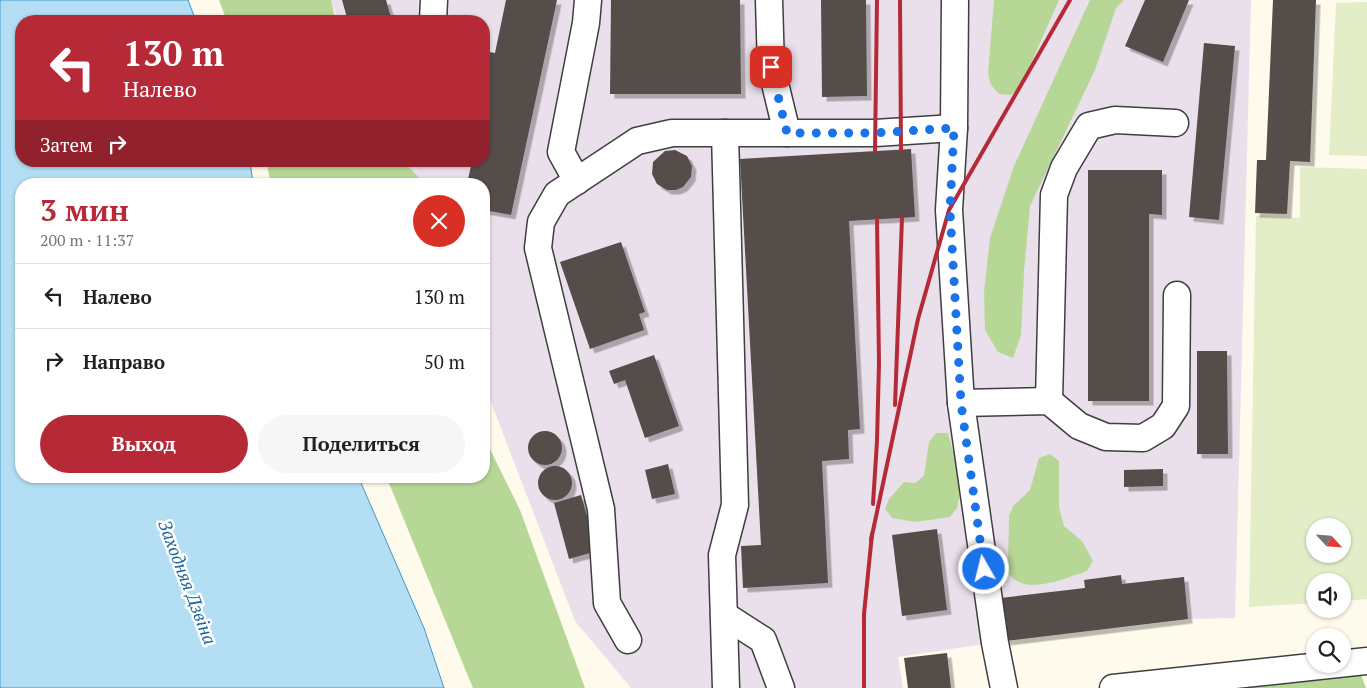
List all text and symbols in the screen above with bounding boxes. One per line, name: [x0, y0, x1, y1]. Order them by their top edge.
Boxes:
text: 130 m: [123, 30, 224, 76]
icon: left: [40, 35, 105, 100]
pin: [750, 46, 792, 88]
icon: arrive: [757, 53, 785, 81]
text: Налево: [123, 74, 197, 103]
icon: right: [103, 130, 131, 158]
text: Затем: [40, 132, 93, 157]
text: 3 мин: [40, 190, 129, 230]
button: close: [413, 195, 465, 247]
text: 200 m · 11:37: [40, 229, 134, 251]
icon: left: [40, 282, 68, 310]
text: Налево: [83, 284, 152, 309]
text: 130 m: [414, 284, 465, 309]
icon: right: [40, 347, 68, 375]
text: Направо: [83, 349, 165, 374]
text: 50 m: [424, 349, 465, 374]
button: Выход: [40, 415, 248, 473]
button: Поделиться: [258, 415, 465, 473]
water label: Заходняя Дзвіна: [153, 516, 223, 648]
north arrow: [1306, 518, 1351, 562]
map controls: [1306, 518, 1351, 673]
position arrow: [957, 542, 1009, 594]
button: sound: [1306, 573, 1351, 618]
button: search: [1306, 628, 1351, 673]

